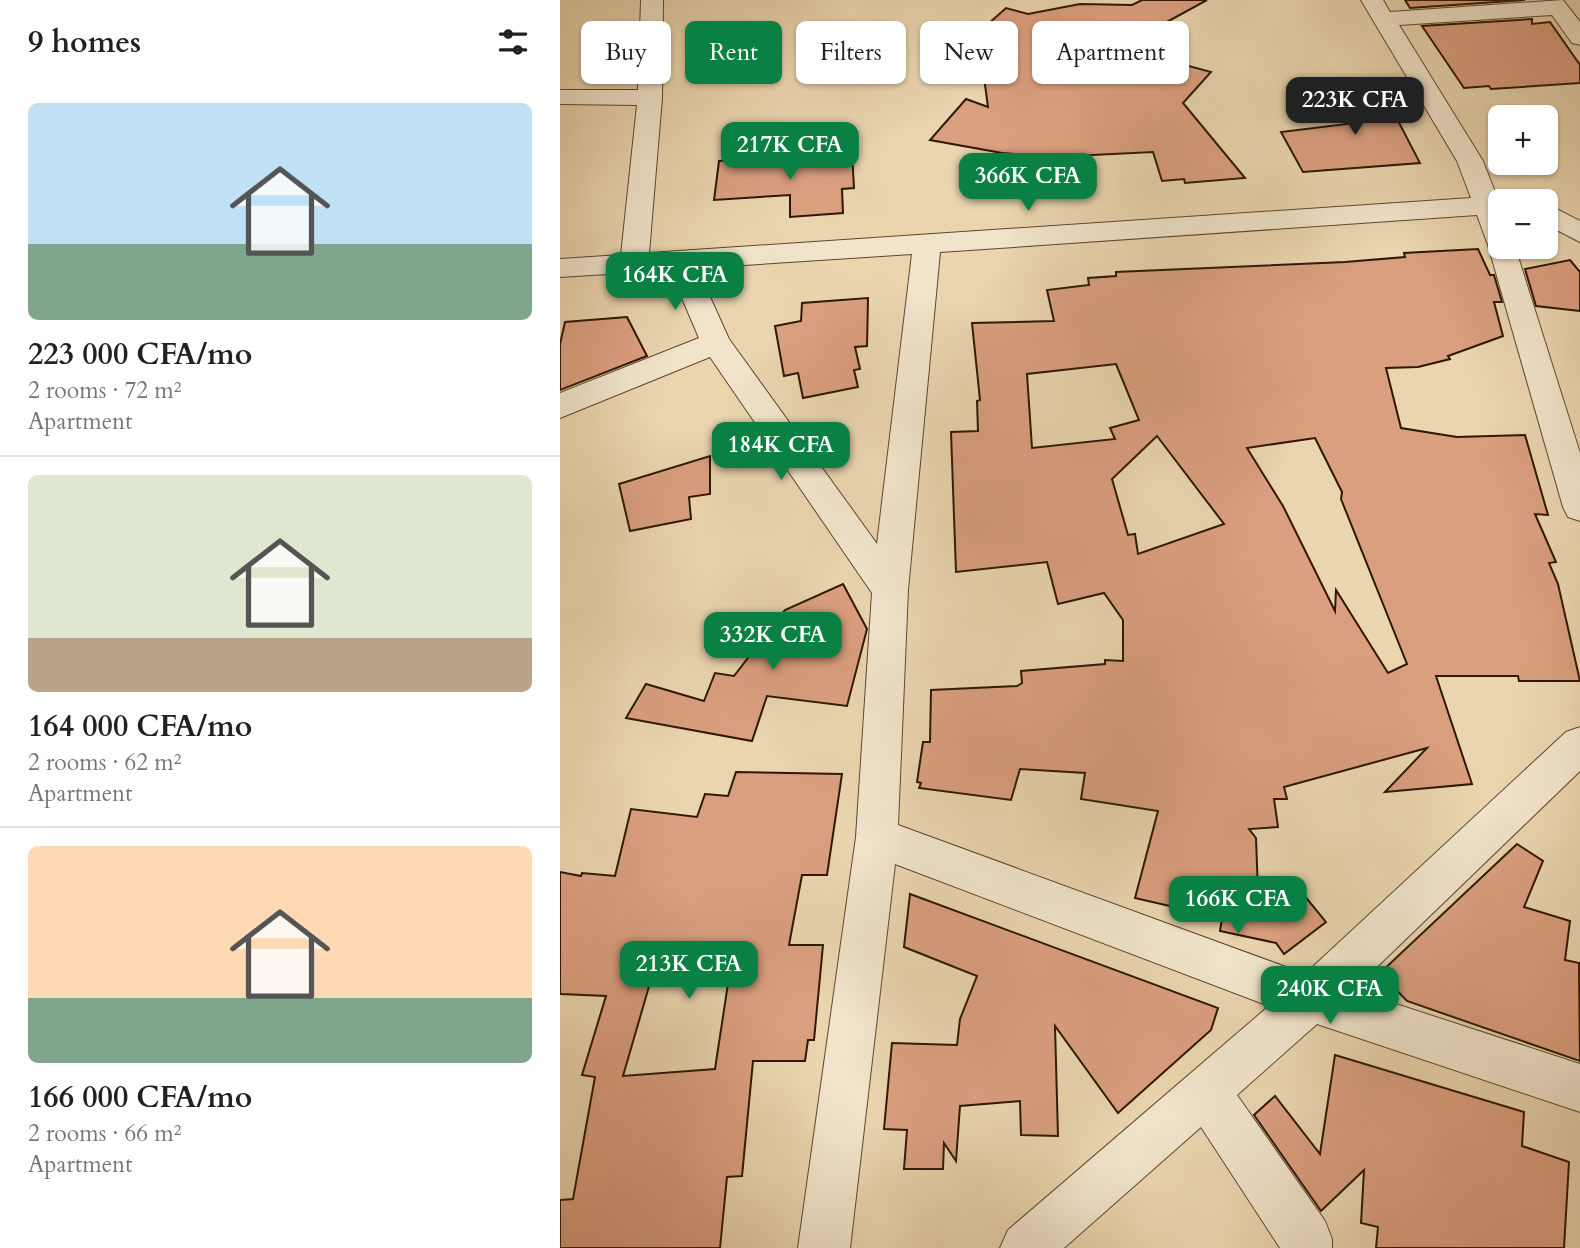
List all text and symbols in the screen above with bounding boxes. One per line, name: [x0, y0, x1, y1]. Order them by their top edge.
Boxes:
chip: Buy: [581, 21, 671, 84]
chip: Rent: [685, 21, 782, 84]
chip: Filters: [796, 21, 906, 84]
chip: New: [920, 21, 1018, 84]
chip: Apartment: [1032, 21, 1189, 84]
text: 9 homes: [28, 22, 141, 63]
icon: filters: [494, 23, 532, 61]
pin: 223K CFA: [1283, 78, 1427, 137]
text: 223K CFA: [1302, 84, 1408, 115]
map controls: [1488, 105, 1558, 259]
button: +: [1488, 105, 1558, 175]
pin: 217K CFA: [718, 122, 862, 182]
text: 217K CFA: [737, 129, 843, 160]
icon: home: [217, 148, 343, 274]
pin: 366K CFA: [956, 154, 1100, 213]
text: 366K CFA: [975, 160, 1081, 191]
button: −: [1488, 189, 1558, 259]
pin: 164K CFA: [603, 252, 747, 312]
text: 164K CFA: [622, 259, 728, 290]
text: 223 000 CFA/mo: [28, 334, 252, 375]
text: 2 rooms · 72 m²: [28, 375, 181, 406]
text: Apartment: [28, 406, 132, 437]
pin: 184K CFA: [709, 422, 853, 482]
text: 184K CFA: [728, 429, 834, 460]
icon: home: [217, 520, 343, 646]
pin: 332K CFA: [701, 612, 845, 672]
text: 332K CFA: [720, 619, 826, 650]
text: 164 000 CFA/mo: [28, 706, 252, 747]
text: 2 rooms · 62 m²: [28, 747, 181, 778]
text: Apartment: [28, 778, 132, 809]
pin: 166K CFA: [1166, 876, 1310, 936]
text: 166K CFA: [1185, 883, 1291, 914]
icon: home: [217, 891, 343, 1017]
pin: 213K CFA: [617, 942, 761, 1001]
text: 213K CFA: [636, 948, 742, 979]
pin: 240K CFA: [1258, 967, 1402, 1026]
text: 240K CFA: [1277, 973, 1383, 1004]
text: 166 000 CFA/mo: [28, 1077, 252, 1118]
text: 2 rooms · 66 m²: [28, 1118, 181, 1149]
text: Apartment: [28, 1149, 132, 1180]

